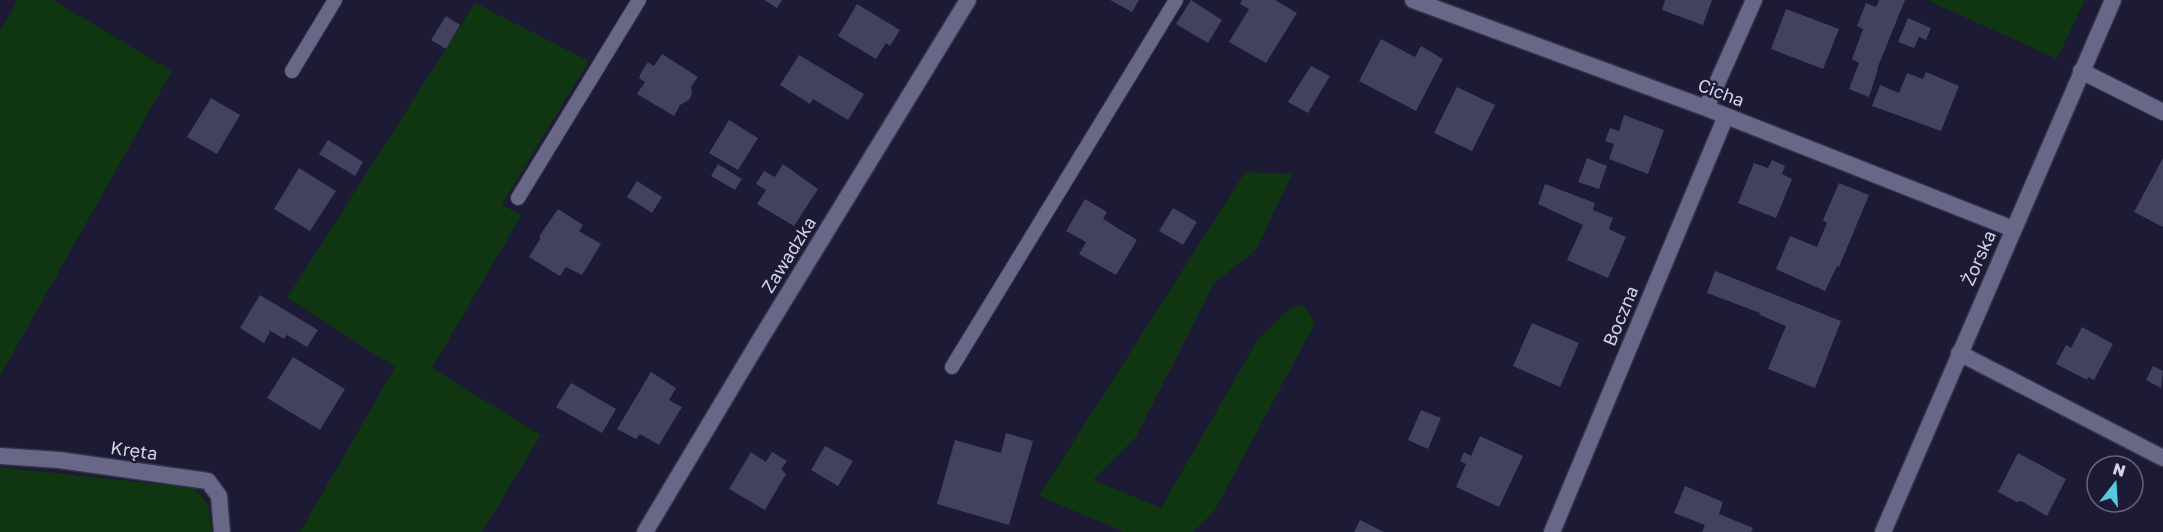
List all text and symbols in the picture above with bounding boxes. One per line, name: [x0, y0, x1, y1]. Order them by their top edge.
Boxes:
street label: Cicha: [1695, 73, 1748, 111]
street label: Zawadzka: [756, 212, 820, 297]
street label: Żorska: [1956, 227, 2000, 289]
street label: Boczna: [1598, 282, 1643, 349]
street label: Kręta: [109, 436, 159, 464]
north arrow: [2085, 454, 2145, 514]
text: N: [2111, 458, 2128, 481]

